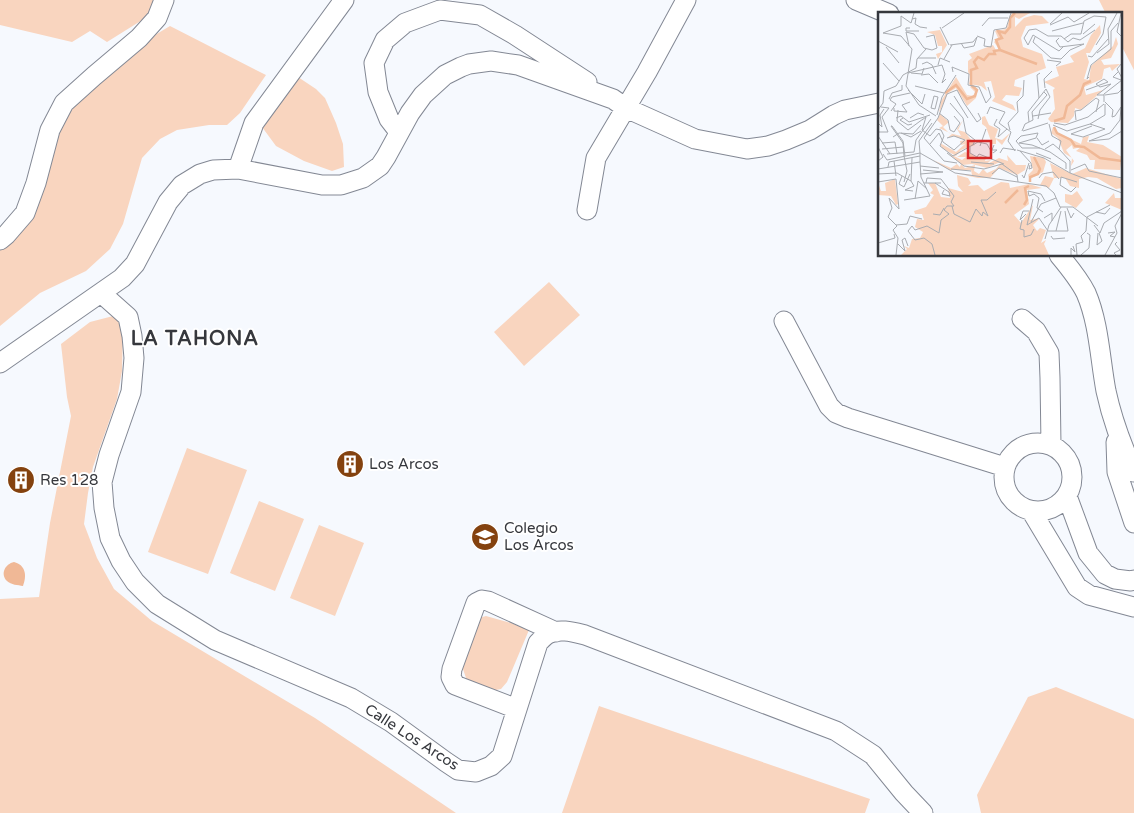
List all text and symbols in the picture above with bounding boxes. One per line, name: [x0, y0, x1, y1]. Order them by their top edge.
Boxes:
inset map: [878, 12, 1122, 256]
district label: LA TAHONA: [131, 327, 259, 351]
building icon: Los Arcos: [335, 449, 365, 479]
place label: Los Arcos: [369, 455, 439, 473]
building icon: Res 128: [6, 465, 36, 495]
place label: Res 128: [40, 471, 99, 489]
place label: Colegio Los Arcos: [504, 519, 574, 554]
school or university icon: Colegio Los Arcos: [470, 522, 500, 552]
street label: Calle Los Arcos: [362, 700, 462, 774]

